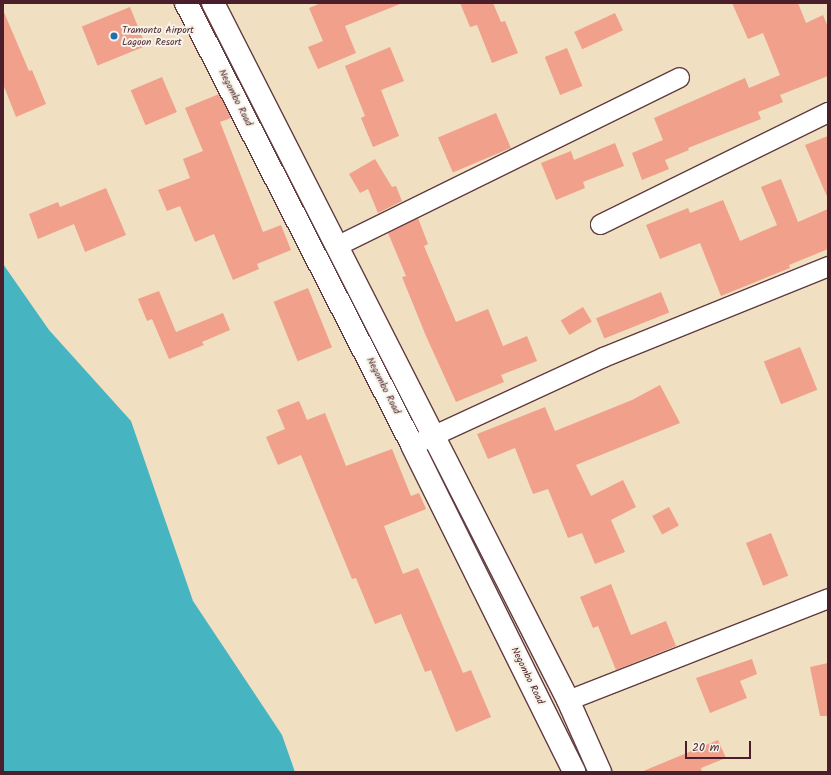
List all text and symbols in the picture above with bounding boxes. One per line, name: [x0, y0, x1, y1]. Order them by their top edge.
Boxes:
place label: Tramonto Airport Lagoon Resort: [122, 24, 194, 48]
marker: Tramonto Airport Lagoon Resort: [109, 31, 119, 41]
street label: Negombo Road: [216, 67, 254, 129]
street label: Negombo Road: [364, 355, 402, 417]
street label: Negombo Road: [508, 645, 546, 707]
scale bar: [687, 733, 753, 759]
text: 20 m: [692, 738, 719, 757]

